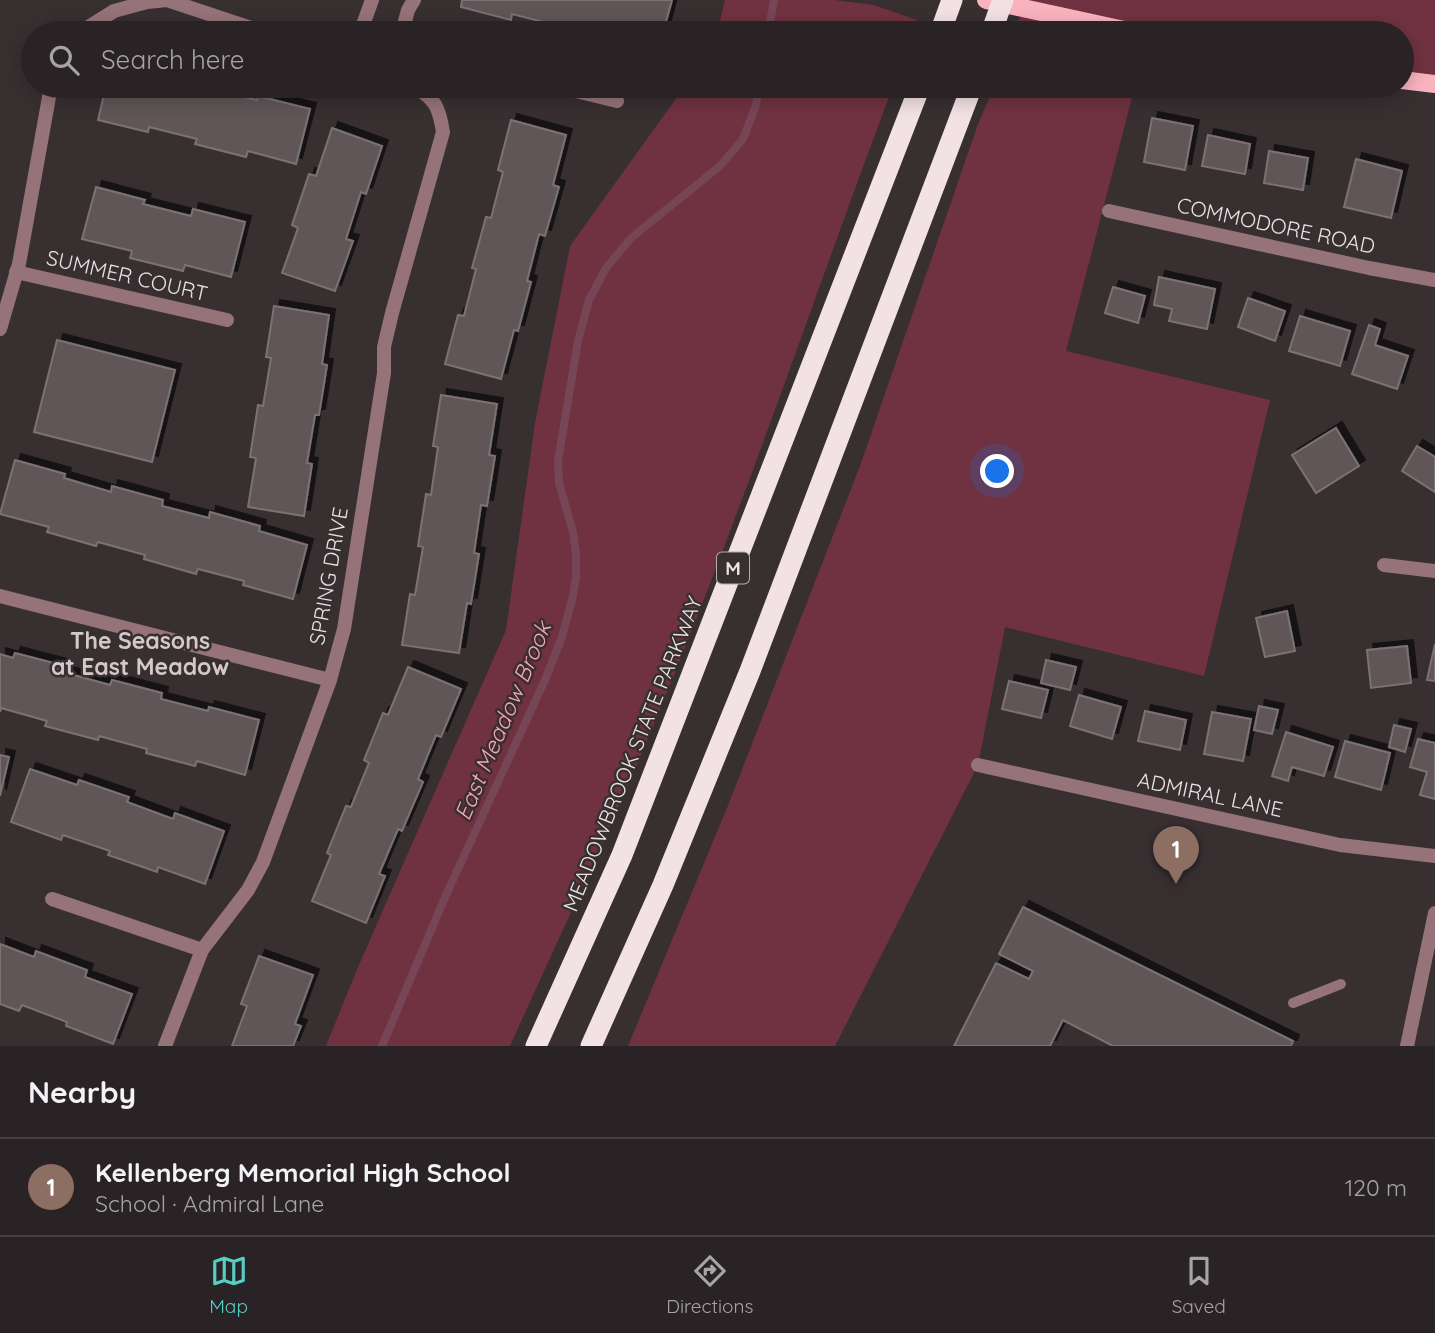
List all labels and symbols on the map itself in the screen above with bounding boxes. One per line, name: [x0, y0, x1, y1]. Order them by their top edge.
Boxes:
street label: COMMODORE ROAD: [1175, 191, 1378, 259]
street label: SUMMER COURT: [44, 244, 210, 306]
your location: [980, 454, 1014, 488]
street label: SPRING DRIVE: [303, 505, 353, 647]
road number: M: [717, 552, 749, 583]
street label: MEADOWBROOK STATE PARKWAY: [557, 592, 707, 915]
water label: East Meadow Brook: [448, 616, 558, 824]
district label: The Seasons at East Meadow: [51, 626, 229, 681]
street label: ADMIRAL LANE: [1135, 766, 1285, 822]
pin: 1: [1153, 826, 1199, 884]

